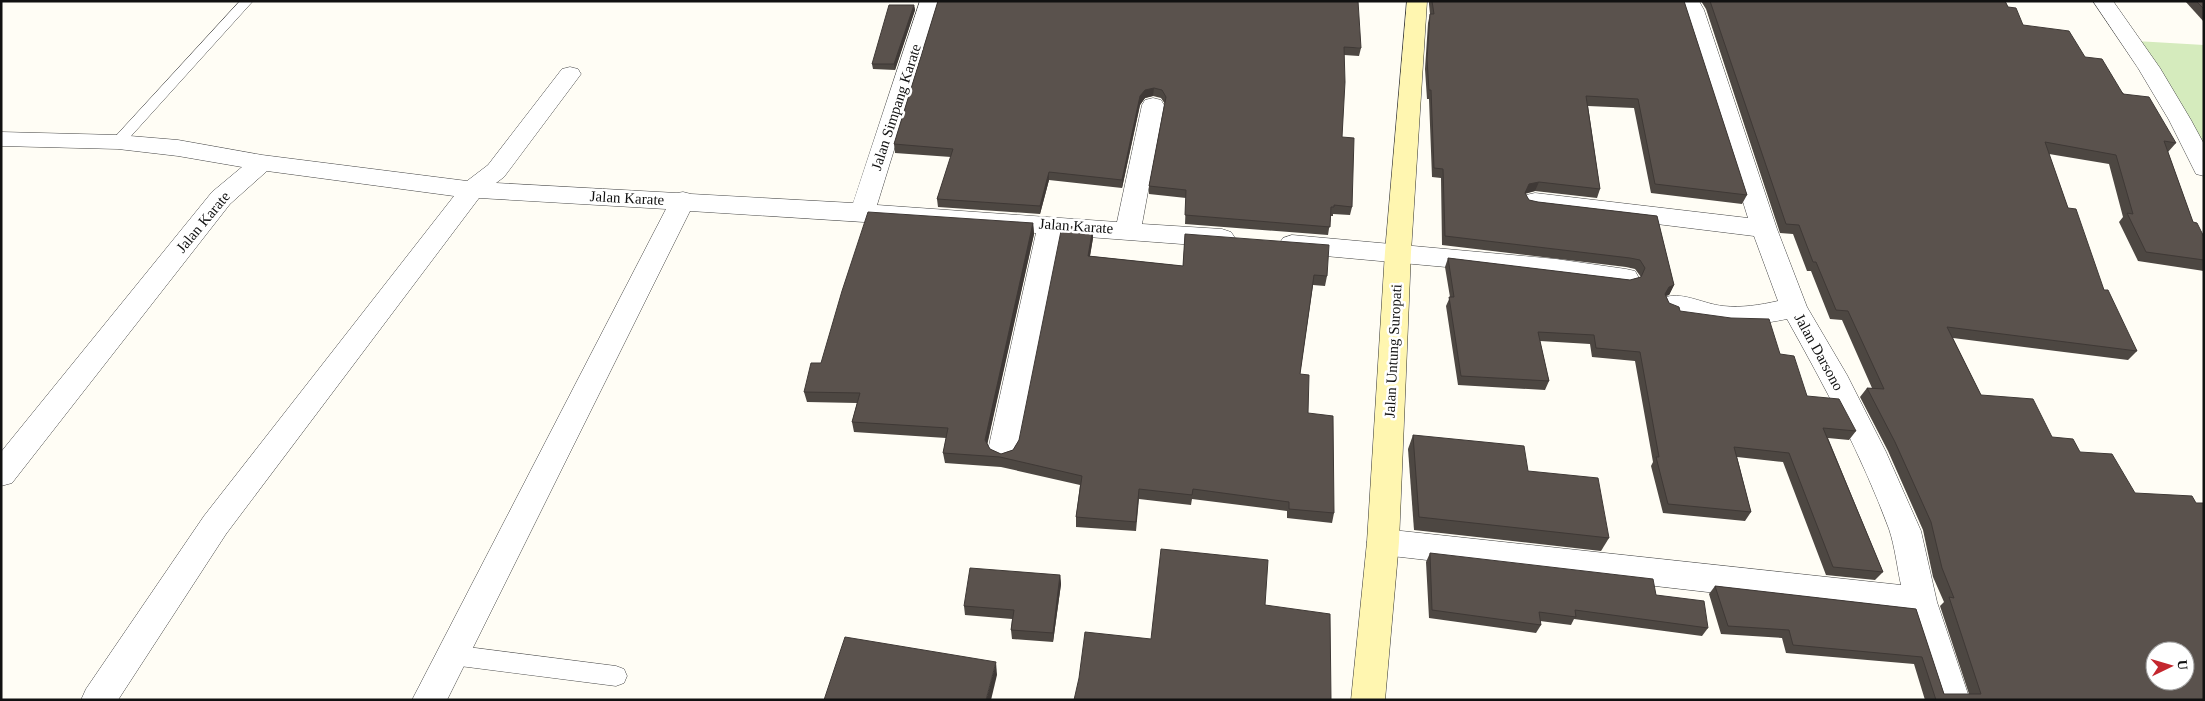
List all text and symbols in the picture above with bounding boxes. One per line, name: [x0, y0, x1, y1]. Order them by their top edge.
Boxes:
street label: Jalan Simpang Karate: [868, 42, 924, 172]
street label: Jalan Karate: [173, 188, 233, 256]
street label: Jalan Karate: [589, 188, 665, 208]
street label: Jalan Karate: [1038, 215, 1114, 237]
street label: Jalan Untung Suropati: [1382, 284, 1404, 418]
street label: Jalan Darsono: [1791, 311, 1847, 393]
north arrow: [2145, 641, 2195, 691]
text: U: [2175, 659, 2190, 671]

